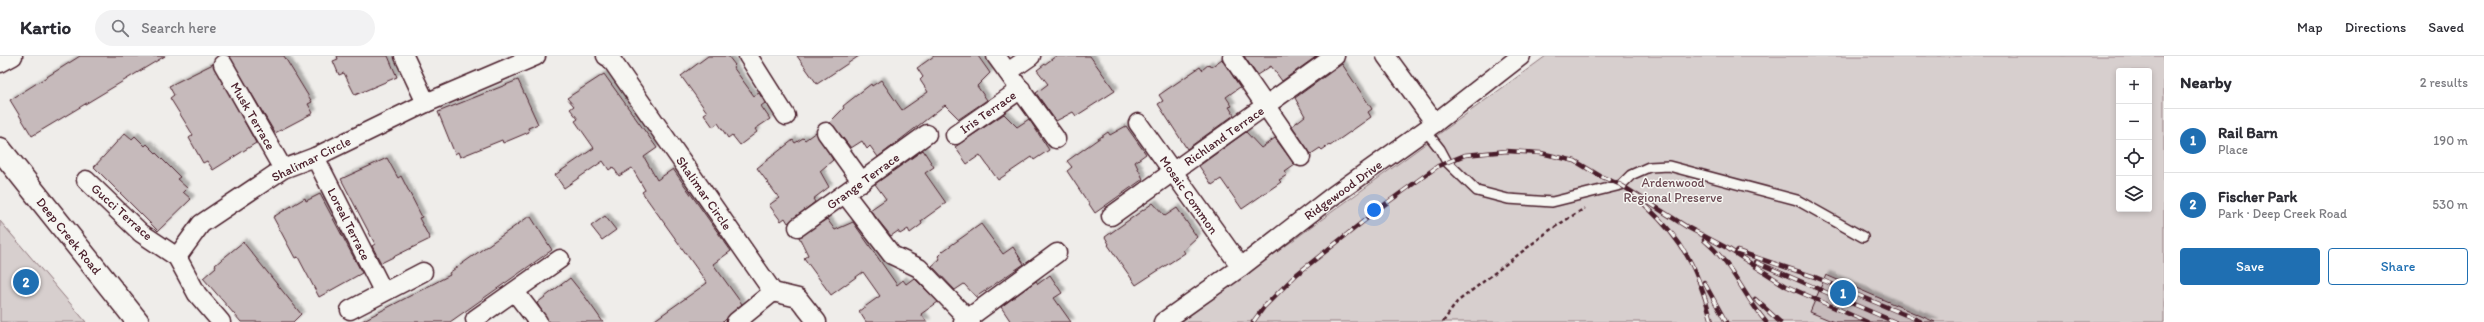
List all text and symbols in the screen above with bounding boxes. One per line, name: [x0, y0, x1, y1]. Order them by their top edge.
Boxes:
search box: [95, 10, 375, 46]
text: Kartio: [20, 16, 71, 39]
icon: search: [109, 17, 131, 39]
text: Search here: [141, 19, 216, 37]
text: Map: [2297, 19, 2323, 36]
text: Directions: [2345, 19, 2406, 36]
text: Saved: [2428, 19, 2464, 36]
map controls: [2116, 68, 2152, 212]
button: +: [2116, 68, 2152, 104]
text: Nearby: [2180, 72, 2232, 92]
text: 2 results: [2420, 75, 2468, 90]
street label: Musk Terrace: [228, 80, 278, 152]
street label: Iris Terrace: [957, 87, 1019, 137]
street label: Richland Terrace: [1181, 103, 1267, 169]
button: −: [2116, 104, 2152, 140]
text: Rail Barn: [2218, 124, 2278, 142]
street label: Shalimar Circle: [269, 133, 353, 185]
text: 1: [2190, 133, 2196, 148]
text: 190 m: [2433, 133, 2468, 148]
button: locate: [2116, 140, 2152, 176]
text: Place: [2218, 142, 2248, 157]
street label: Grange Terrace: [824, 150, 902, 212]
street label: Shalimar Circle: [673, 153, 735, 233]
street label: Mosaic Common: [1157, 153, 1221, 237]
street label: Ridgewood Drive: [1301, 157, 1385, 223]
park label: Ardenwood Regional Preserve: [1623, 175, 1723, 205]
button: layers: [2116, 176, 2152, 212]
street label: Gucci Terrace: [88, 181, 156, 243]
street label: Loreal Terrace: [324, 185, 374, 263]
text: Fischer Park: [2218, 188, 2297, 206]
street label: Deep Creek Road: [33, 194, 105, 278]
text: 2: [2190, 197, 2196, 212]
text: 530 m: [2432, 197, 2468, 212]
your location: [1364, 200, 1384, 220]
text: Park · Deep Creek Road: [2218, 206, 2347, 221]
button: Save: [2180, 248, 2320, 285]
button: Share: [2328, 248, 2468, 285]
pin: 2: [13, 267, 39, 297]
pin: 1: [1830, 278, 1856, 308]

